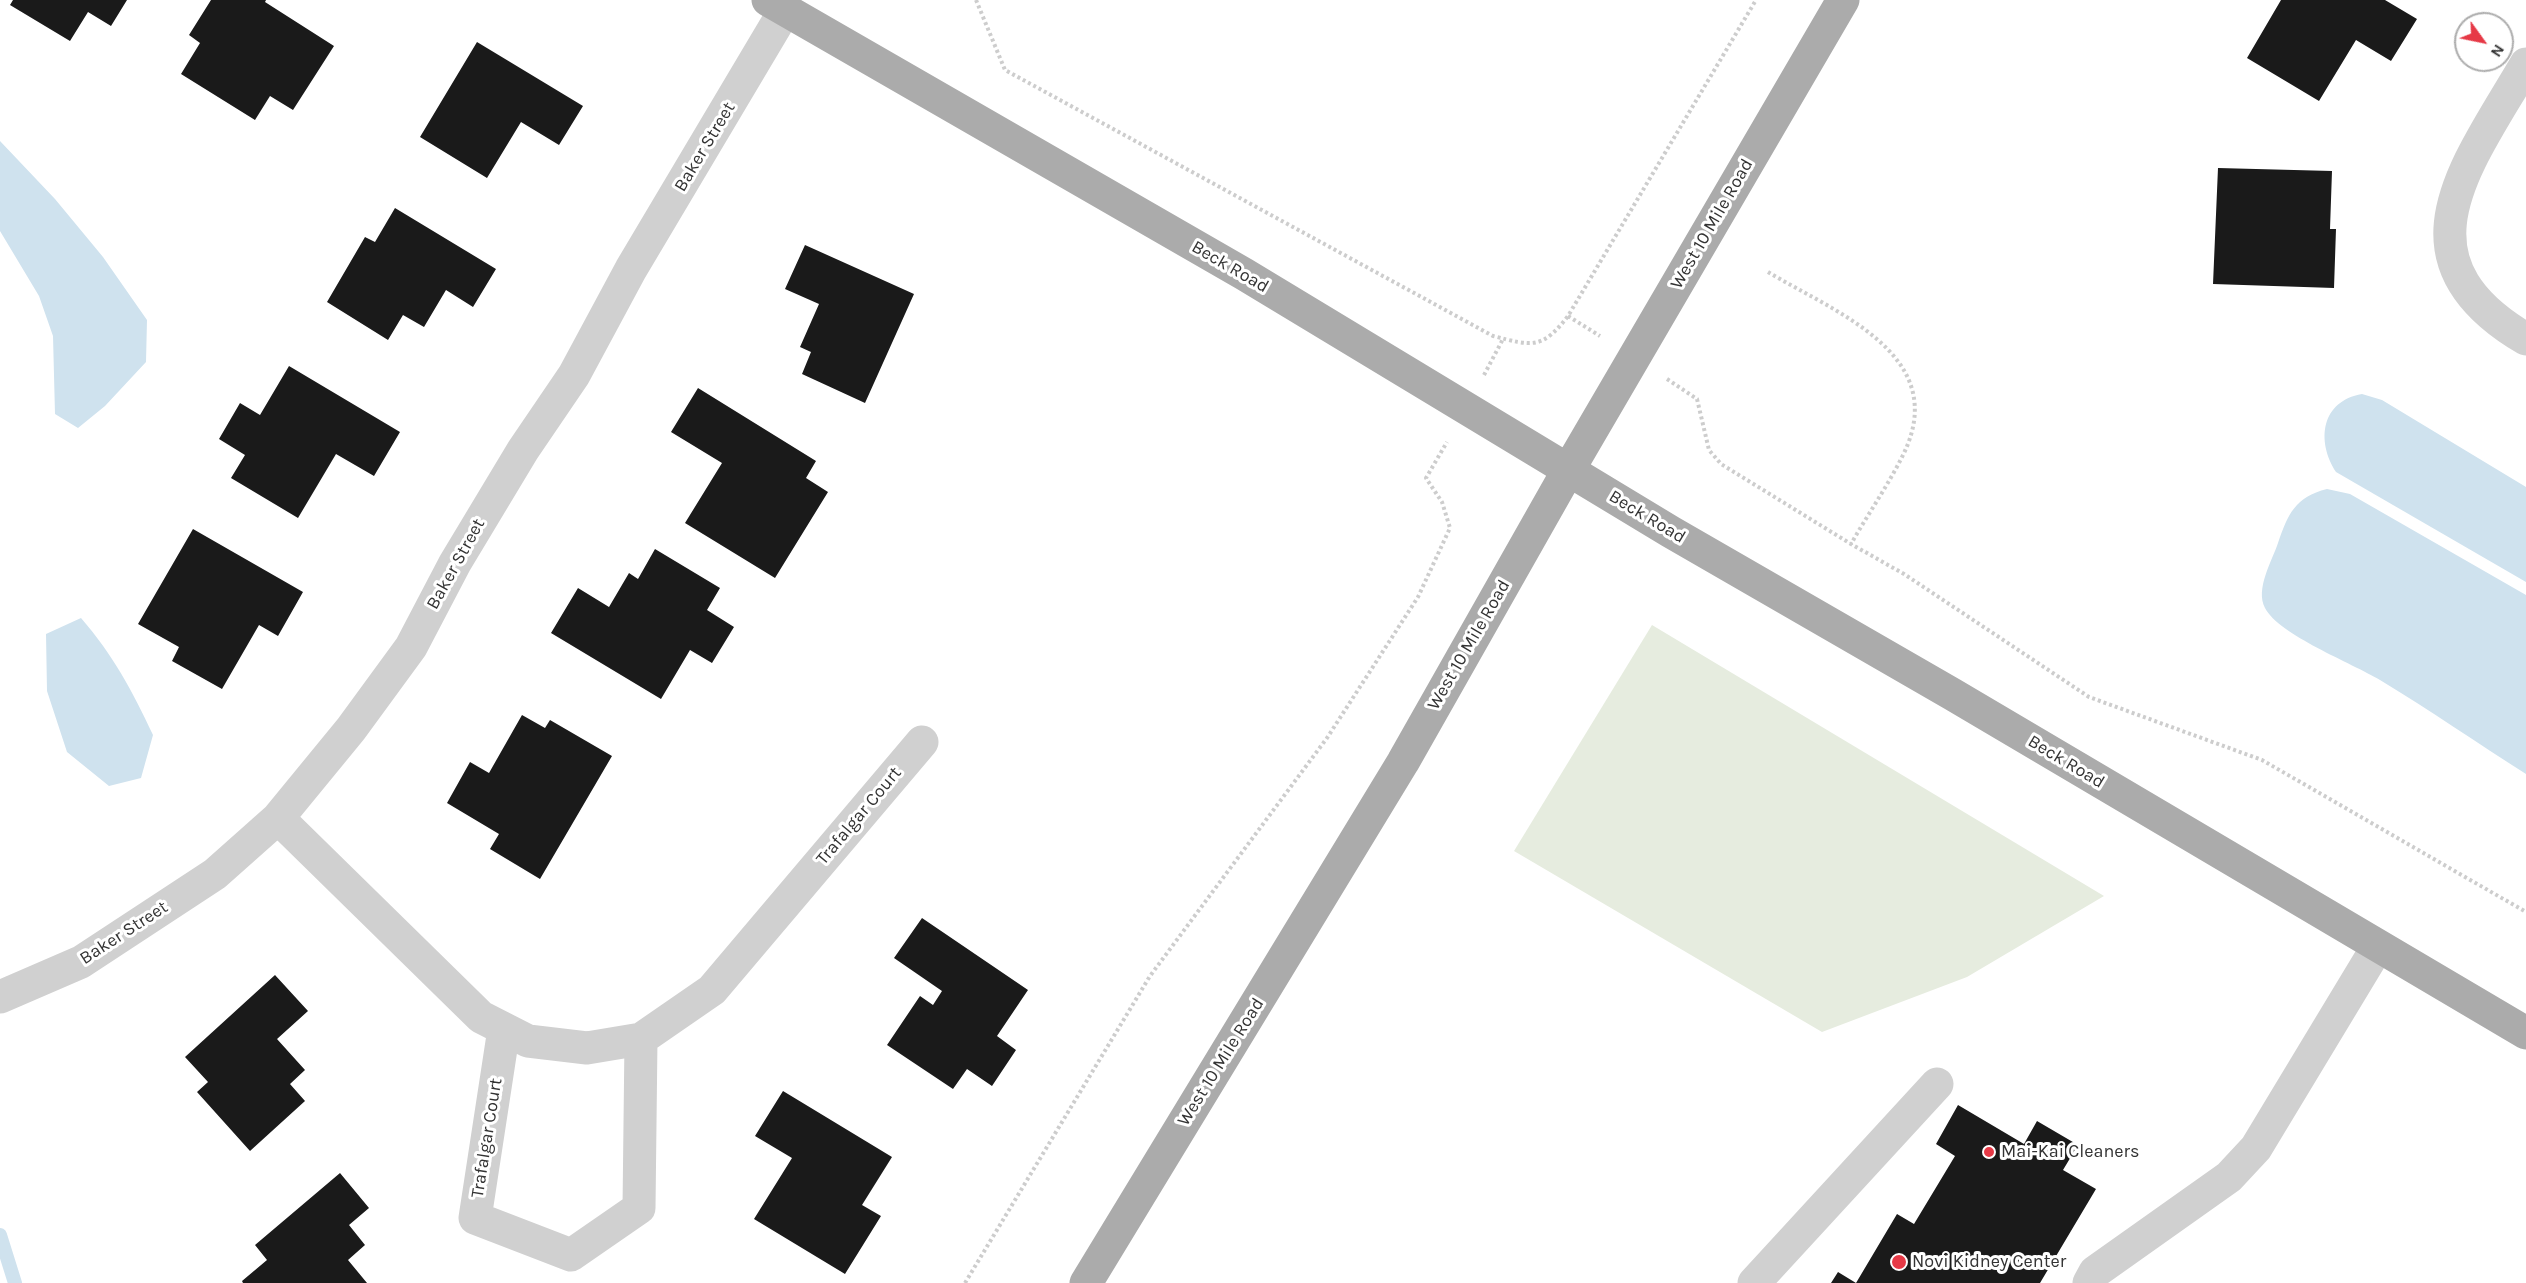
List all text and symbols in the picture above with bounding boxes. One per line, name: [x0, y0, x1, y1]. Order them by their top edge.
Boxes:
north arrow: [2454, 12, 2514, 72]
text: N: [2487, 41, 2509, 61]
street label: Baker Street: [670, 98, 740, 196]
street label: West 10 Mile Road: [1666, 155, 1758, 293]
street label: Beck Road: [1188, 236, 1272, 298]
street label: Beck Road: [1605, 486, 1689, 548]
street label: Baker Street: [422, 515, 490, 613]
street label: West 10 Mile Road: [1423, 576, 1515, 714]
street label: Beck Road: [2024, 731, 2108, 793]
street label: Trafalgar Court: [812, 763, 906, 869]
street label: Baker Street: [76, 897, 172, 969]
street label: West 10 Mile Road: [1173, 994, 1269, 1130]
street label: Trafalgar Court: [467, 1076, 507, 1200]
place label: Mai-Kai Cleaners: [2001, 1141, 2140, 1163]
marker: Mai-Kai Cleaners: [1982, 1145, 1996, 1159]
place label: Novi Kidney Center: [1912, 1251, 2066, 1273]
marker: Novi Kidney Center: [1890, 1253, 1908, 1271]

